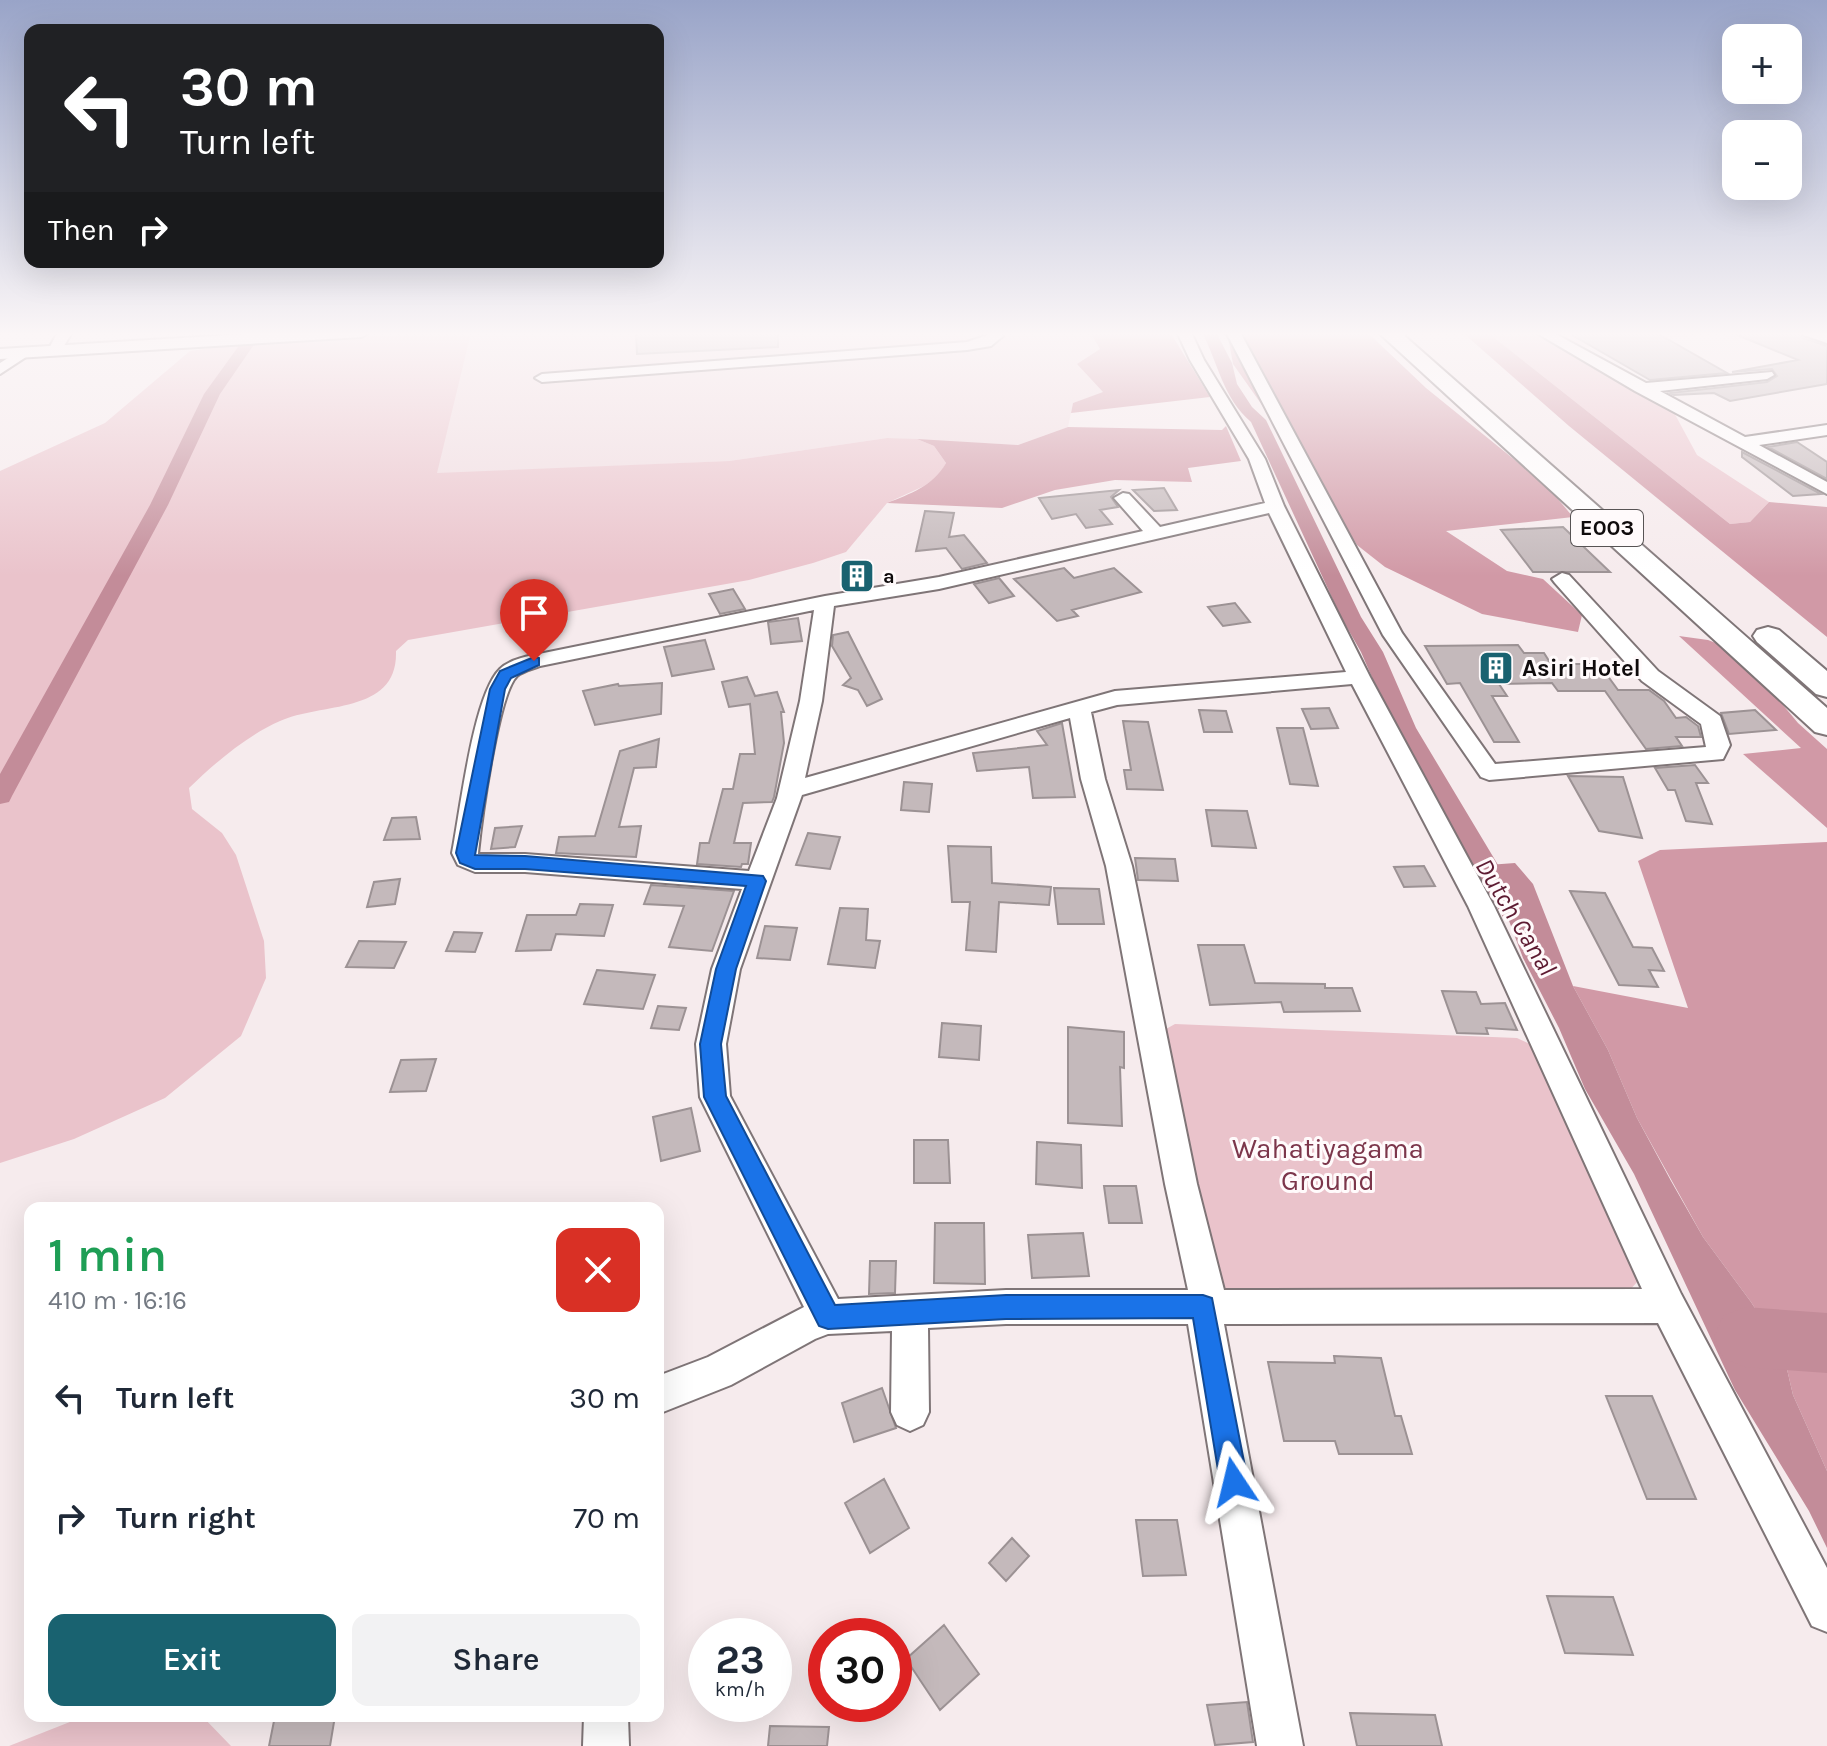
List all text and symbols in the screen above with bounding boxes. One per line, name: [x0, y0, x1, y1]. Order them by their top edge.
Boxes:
map controls: [1722, 24, 1802, 200]
button: +: [1722, 24, 1802, 104]
text: 30 m: [180, 54, 318, 119]
icon: left: [48, 56, 152, 160]
button: −: [1722, 120, 1802, 200]
text: Turn left: [180, 121, 315, 163]
icon: right: [131, 208, 175, 252]
text: Then: [48, 212, 115, 248]
road number: E003: [1571, 510, 1643, 546]
building icon: a: [838, 557, 876, 595]
place label: a: [883, 565, 895, 588]
pin: [500, 579, 568, 661]
icon: arrive: [512, 591, 556, 635]
building icon: Asiri Hotel: [1477, 649, 1515, 687]
place label: Asiri Hotel: [1522, 654, 1641, 682]
water label: Dutch Canal: [1469, 853, 1563, 981]
park label: Wahatiyagama Ground: [1232, 1132, 1424, 1197]
text: 1 min: [48, 1227, 167, 1283]
button: close: [556, 1228, 640, 1312]
text: 410 m · 16:16: [48, 1285, 187, 1316]
icon: left: [48, 1376, 92, 1420]
text: Turn left: [116, 1380, 234, 1416]
text: 30 m: [569, 1380, 640, 1416]
position arrow: [1192, 1440, 1276, 1524]
icon: right: [48, 1496, 92, 1540]
text: Turn right: [116, 1500, 256, 1536]
text: 70 m: [573, 1500, 640, 1536]
button: Exit: [48, 1614, 336, 1706]
button: Share: [352, 1614, 640, 1706]
speed limit sign: 30: [808, 1618, 912, 1722]
text: 23: [715, 1636, 765, 1683]
text: km/h: [715, 1678, 765, 1701]

